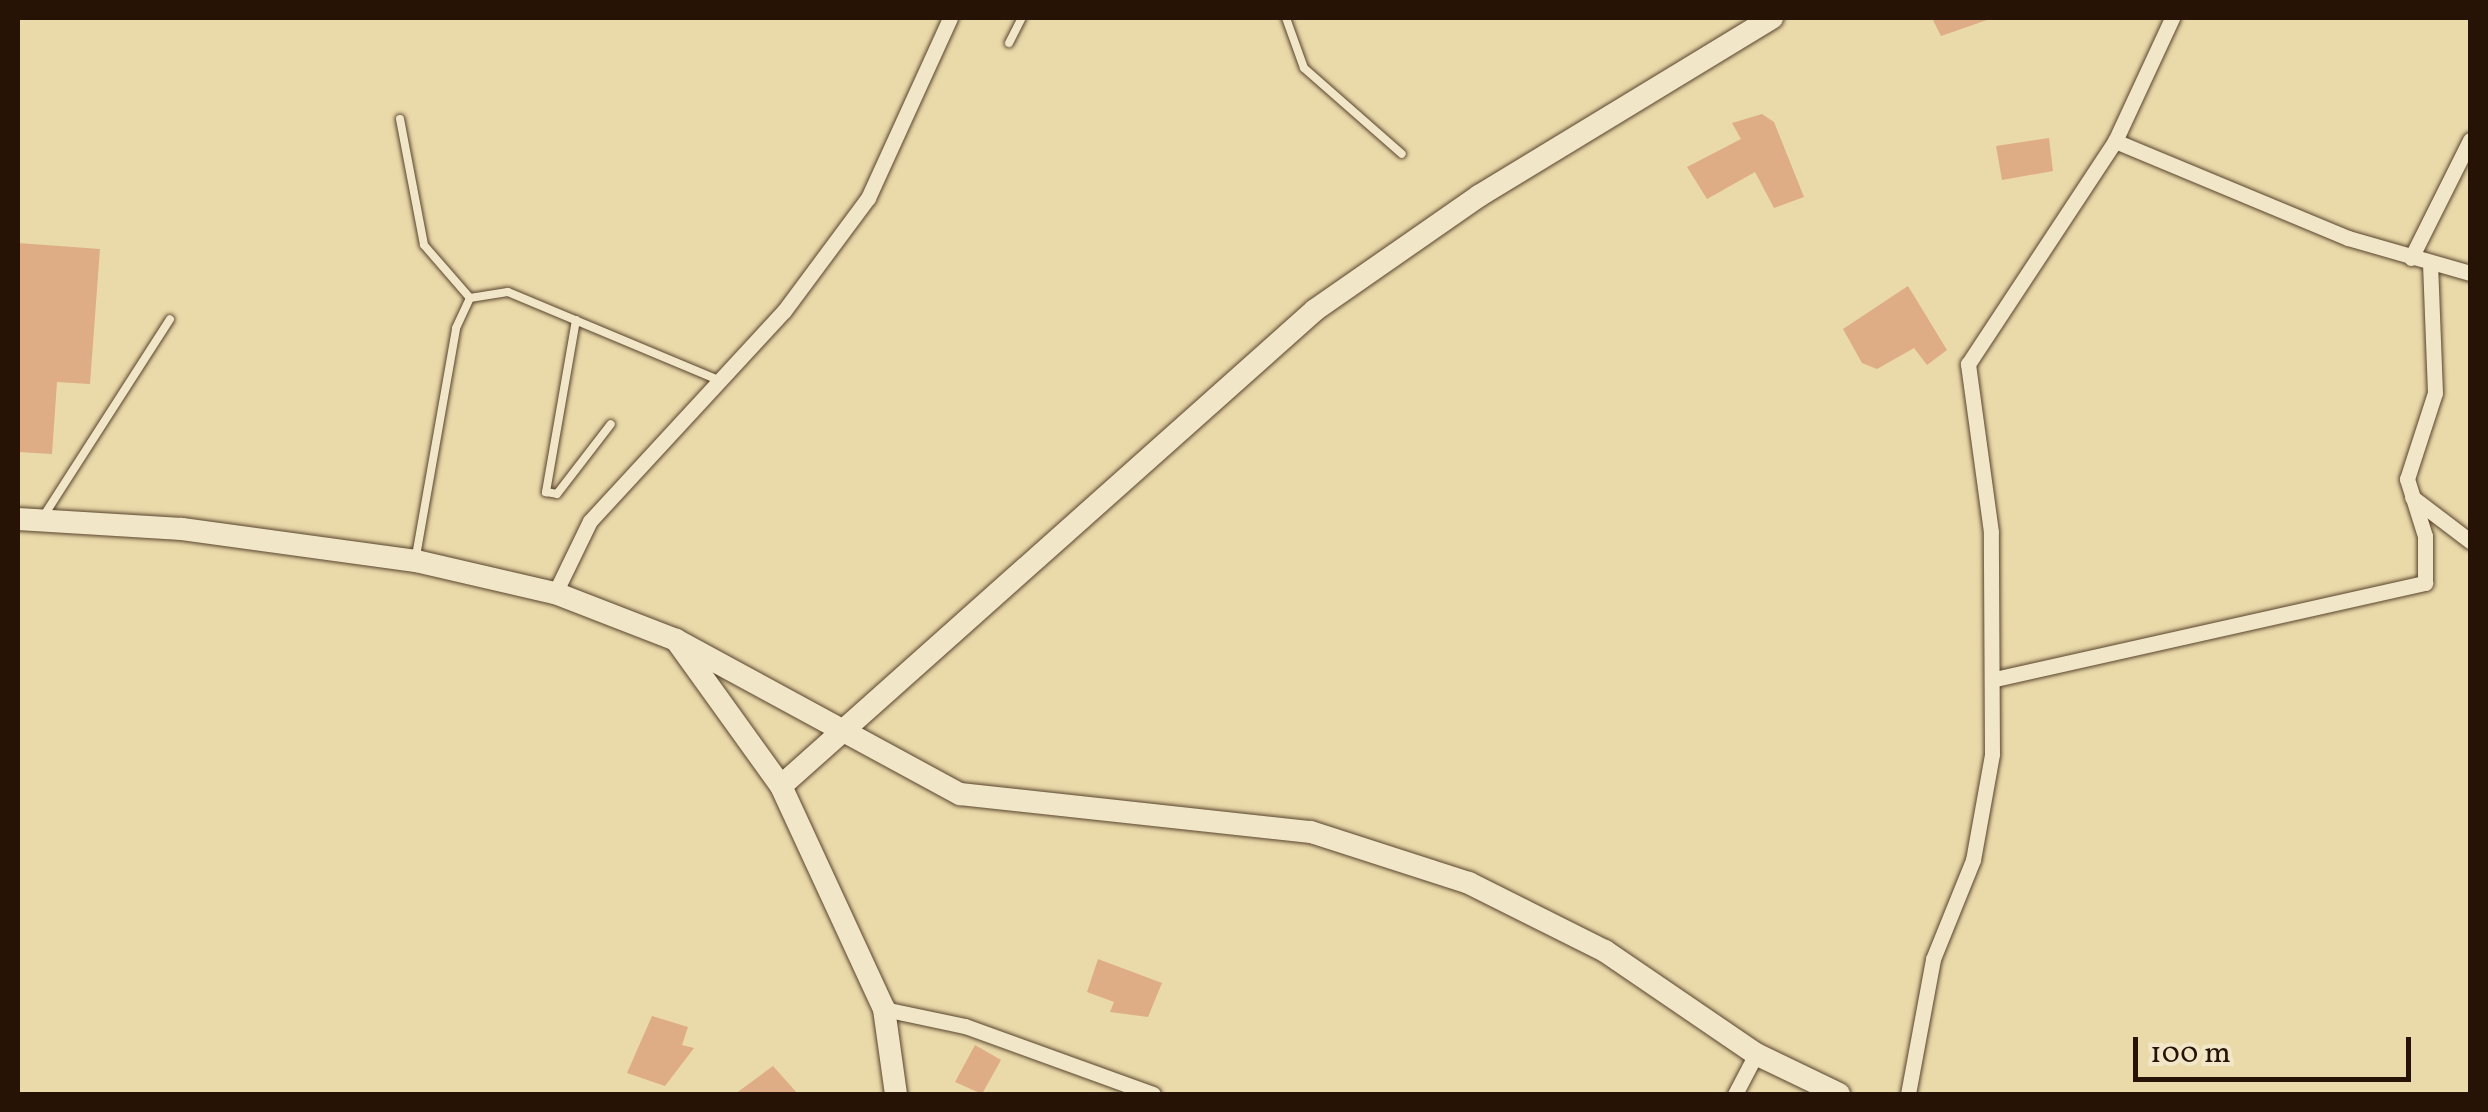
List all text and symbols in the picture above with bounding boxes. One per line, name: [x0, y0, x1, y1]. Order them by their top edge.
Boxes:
scale bar: [2138, 1017, 2416, 1079]
text: 100 m: [2150, 1033, 2231, 1075]

